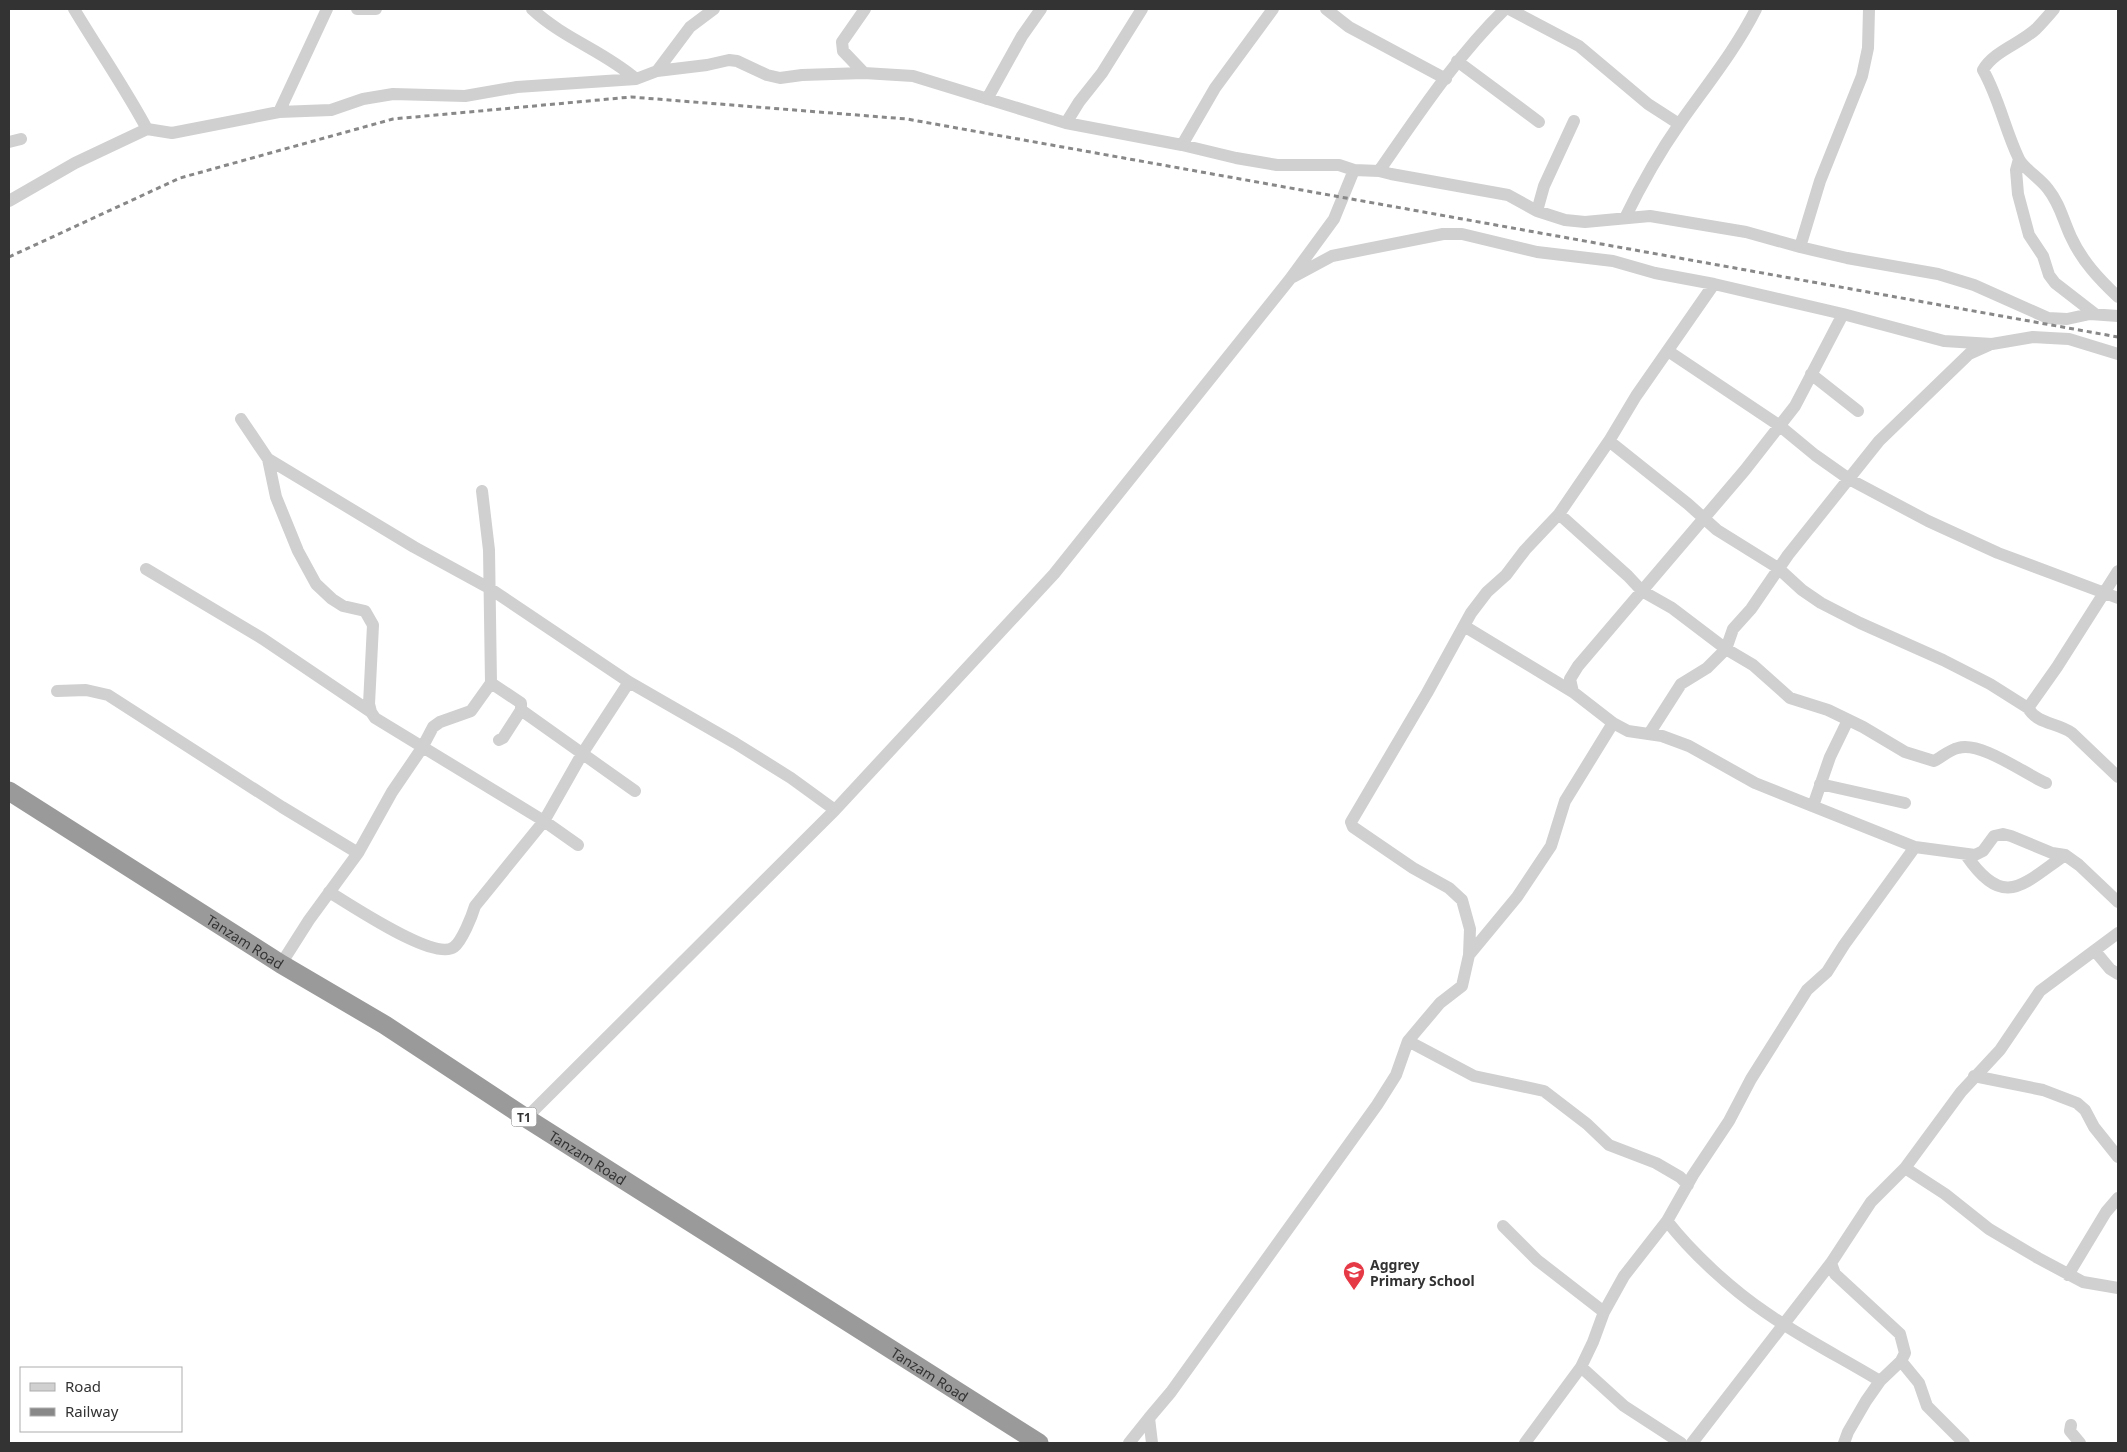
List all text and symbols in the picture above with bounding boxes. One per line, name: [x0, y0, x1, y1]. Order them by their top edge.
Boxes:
street label: Tanzam Road: [203, 910, 288, 973]
road number: T1: [512, 1108, 536, 1126]
street label: Tanzam Road: [546, 1126, 630, 1189]
place label: Aggrey Primary School: [1370, 1255, 1475, 1290]
school or university icon: Aggrey Primary School: [1342, 1260, 1366, 1291]
street label: Tanzam Road: [888, 1342, 972, 1405]
legend: [20, 1367, 182, 1432]
text: Road: [65, 1376, 101, 1396]
text: Railway: [65, 1401, 119, 1421]

